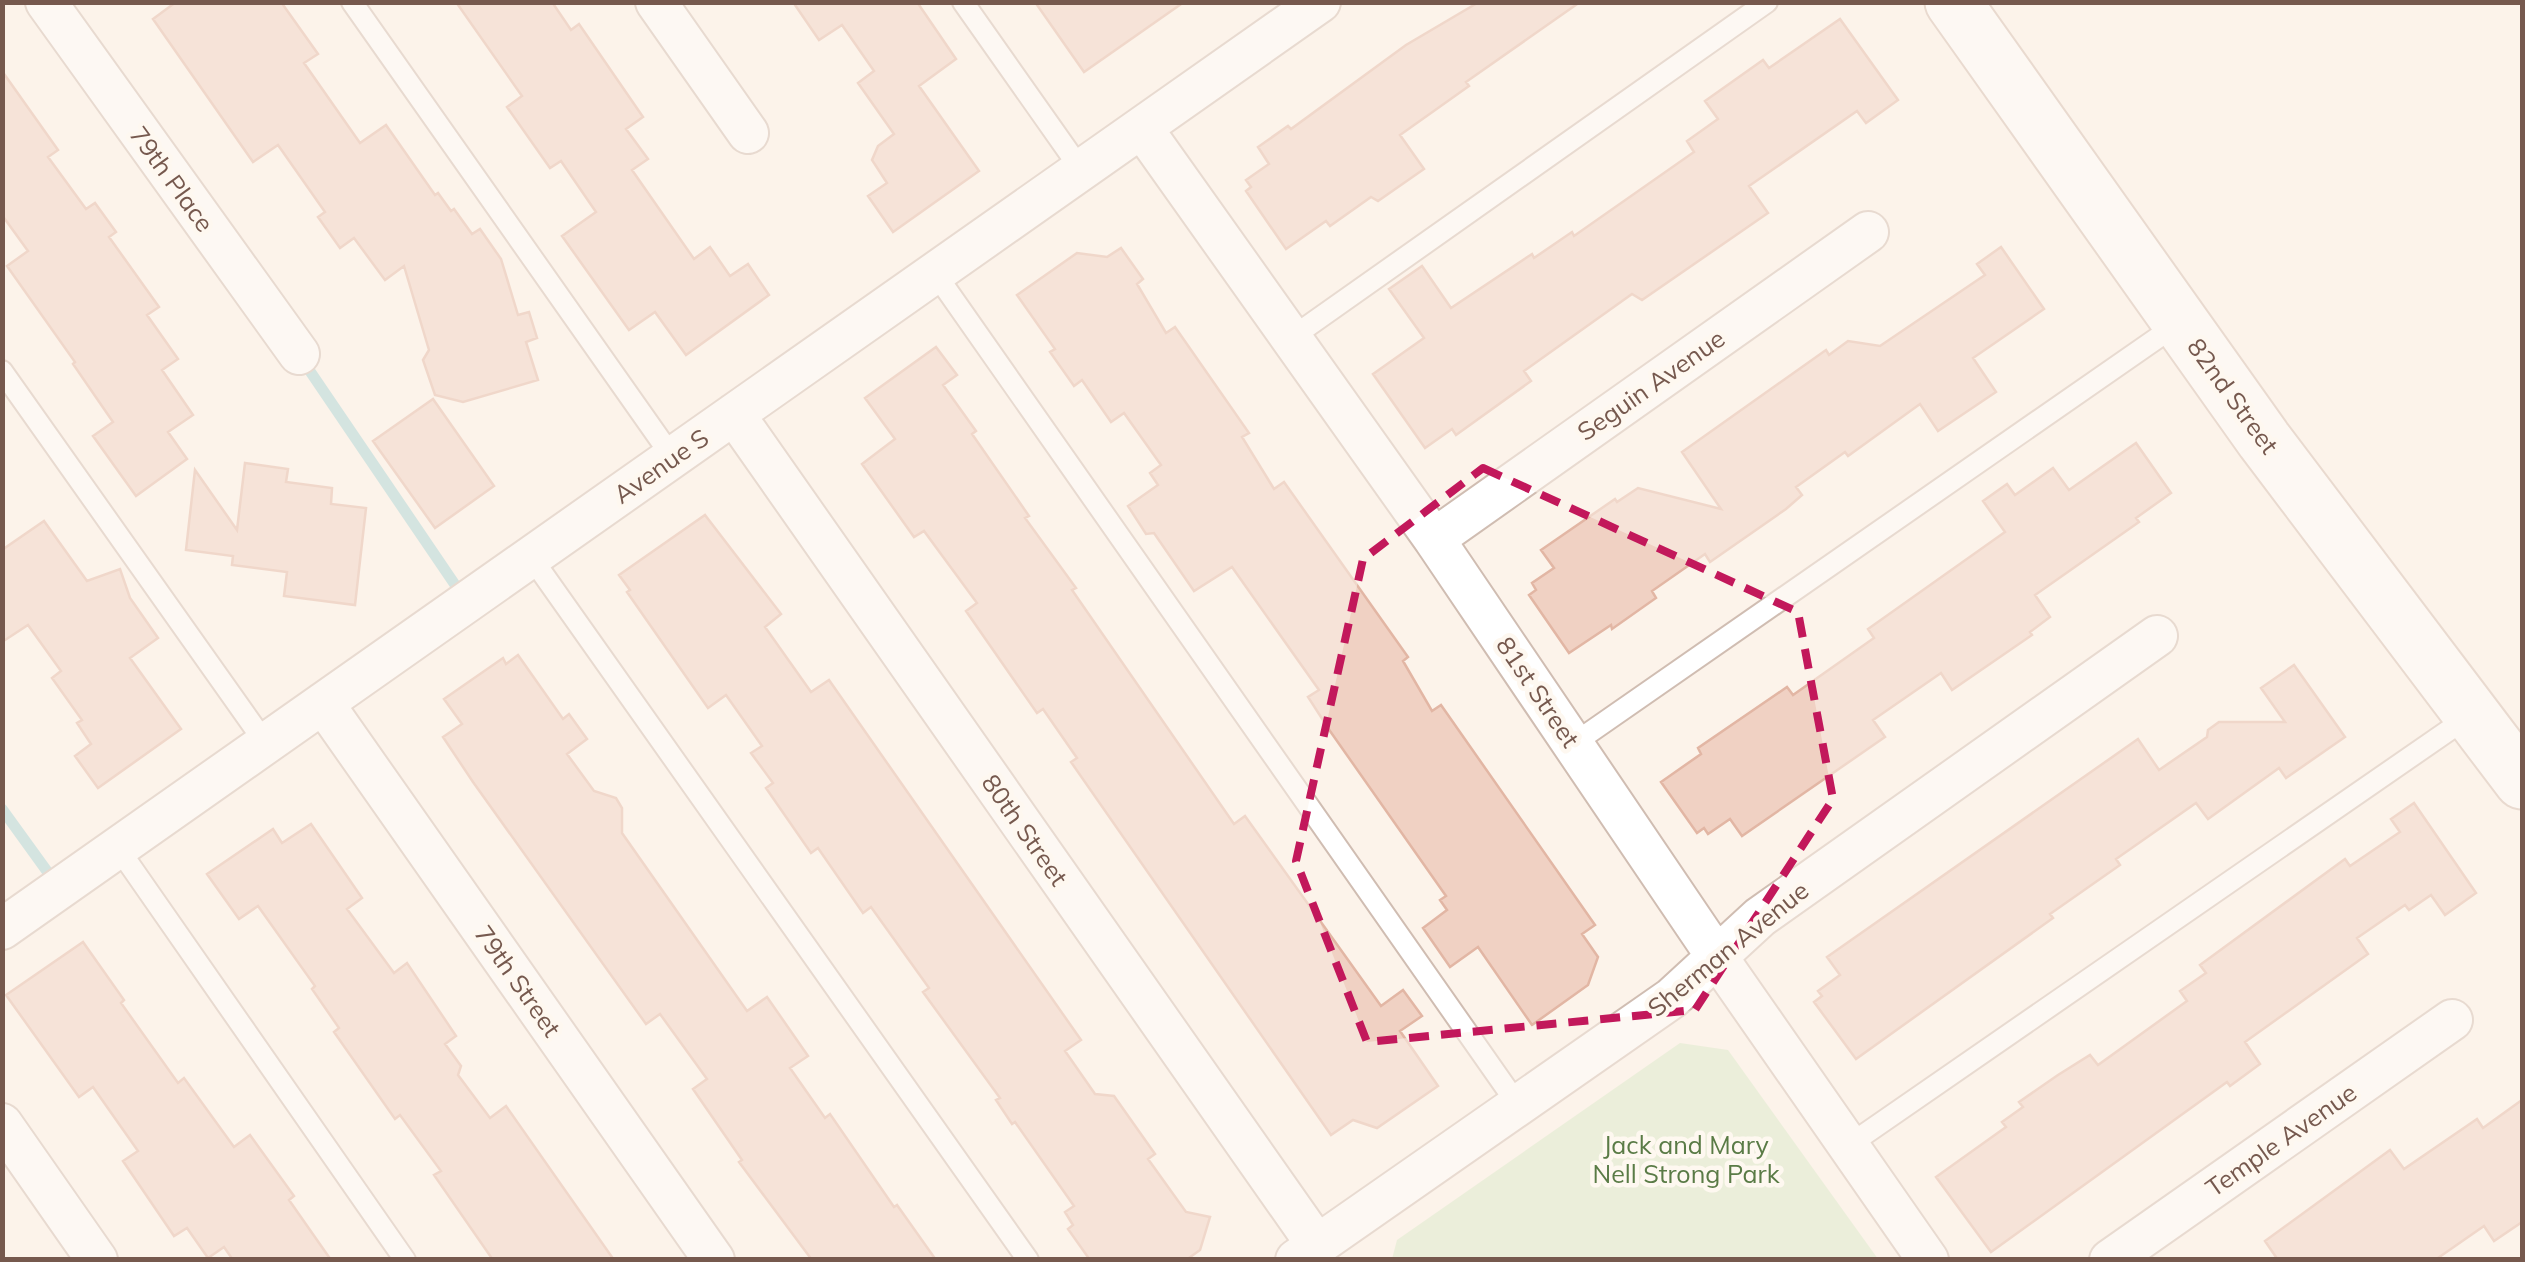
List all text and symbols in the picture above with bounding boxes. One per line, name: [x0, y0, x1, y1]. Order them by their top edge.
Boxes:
street label: 79th Place: [124, 120, 221, 238]
street label: Seguin Avenue: [1571, 322, 1730, 447]
street label: 82nd Street: [2181, 332, 2286, 460]
street label: Avenue S: [607, 422, 714, 510]
street label: 81st Street: [1490, 631, 1587, 753]
street label: 80th Street: [976, 768, 1075, 892]
street label: Sherman Avenue: [1641, 874, 1814, 1023]
street label: 79th Street: [469, 919, 568, 1043]
street label: Temple Avenue: [2199, 1076, 2362, 1203]
park label: Jack and Mary Nell Strong Park: [1592, 1129, 1781, 1189]

